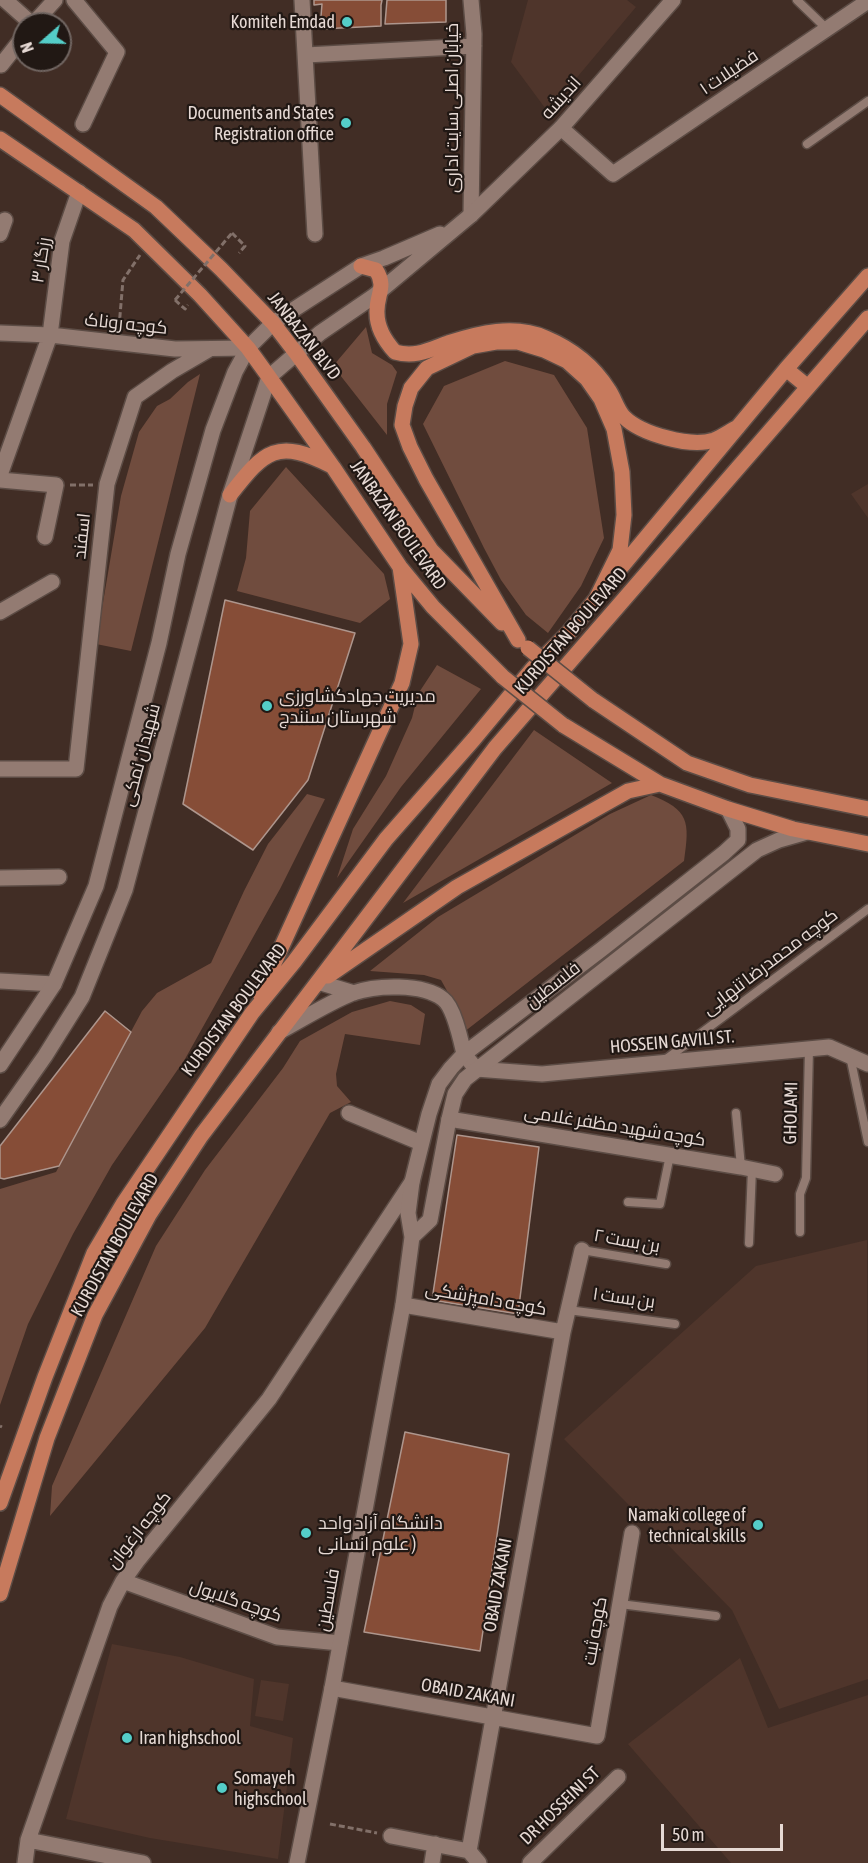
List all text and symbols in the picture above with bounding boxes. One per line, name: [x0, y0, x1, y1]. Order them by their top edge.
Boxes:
place label: Komiteh Emdad: [231, 11, 335, 33]
north arrow: [12, 12, 72, 72]
marker: Komiteh Emdad: [340, 15, 354, 29]
street label: خیابان اصلی سایت اداری: [441, 23, 463, 193]
text: N: [17, 40, 37, 55]
street label: فضیلات ۱: [696, 45, 762, 99]
street label: اندیشه: [536, 72, 586, 124]
place label: Documents and States Registration office: [187, 102, 334, 144]
marker: Documents and States Registration office: [339, 116, 353, 130]
street label: رزگار ۳: [27, 235, 55, 285]
street label: JANBAZAN BLVD: [263, 288, 345, 384]
street label: کوچه روناک: [83, 309, 169, 339]
street label: JANBAZAN BOULEVARD: [345, 456, 451, 594]
street label: اسفند: [69, 512, 95, 560]
street label: KURDISTAN BOULEVARD: [510, 563, 632, 699]
place label: مدیریت جهادکشاورزی شهرستان سنندج: [279, 685, 436, 728]
marker: مدیریت جهادکشاورزی شهرستان سنندج: [260, 699, 274, 713]
street label: شهیدان نمکی: [117, 701, 165, 809]
street label: کوچه محمدرضا تنهایی: [698, 904, 842, 1020]
street label: KURDISTAN BOULEVARD: [177, 939, 291, 1081]
street label: فلسطین: [521, 957, 585, 1013]
street label: HOSSEIN GAVILI ST.: [609, 1026, 735, 1058]
street label: GHOLAMI: [780, 1081, 802, 1145]
street label: کوچه شهید مظفر غلامی: [523, 1101, 707, 1151]
street label: KURDISTAN BOULEVARD: [67, 1170, 163, 1320]
street label: بن بست ۲: [592, 1225, 662, 1257]
street label: کوچه دامپزشکی: [424, 1278, 548, 1320]
street label: بن بست ۱: [591, 1283, 657, 1313]
street label: کوچه ارغوان: [102, 1487, 176, 1573]
place label: Namaki college of technical skills: [628, 1504, 746, 1546]
place label: دانشگاه آزاد واحد علوم انسانی ): [318, 1512, 443, 1555]
marker: Namaki college of technical skills: [751, 1518, 765, 1532]
marker: دانشگاه آزاد واحد علوم انسانی ): [299, 1526, 313, 1540]
street label: OBAID ZAKANI: [479, 1536, 517, 1634]
street label: فلسطین: [312, 1567, 344, 1633]
street label: کوچه گلایول: [187, 1575, 285, 1627]
street label: کوچه ثبت: [578, 1595, 612, 1667]
street label: OBAID ZAKANI: [419, 1674, 517, 1712]
place label: Iran highschool: [139, 1727, 241, 1749]
marker: Iran highschool: [120, 1731, 134, 1745]
street label: DR HOSSEINI ST: [515, 1762, 605, 1850]
place label: Somayeh highschool: [234, 1767, 307, 1810]
marker: Somayeh highschool: [215, 1781, 229, 1795]
scale bar: [664, 1812, 786, 1850]
text: 50 m: [672, 1824, 704, 1845]

